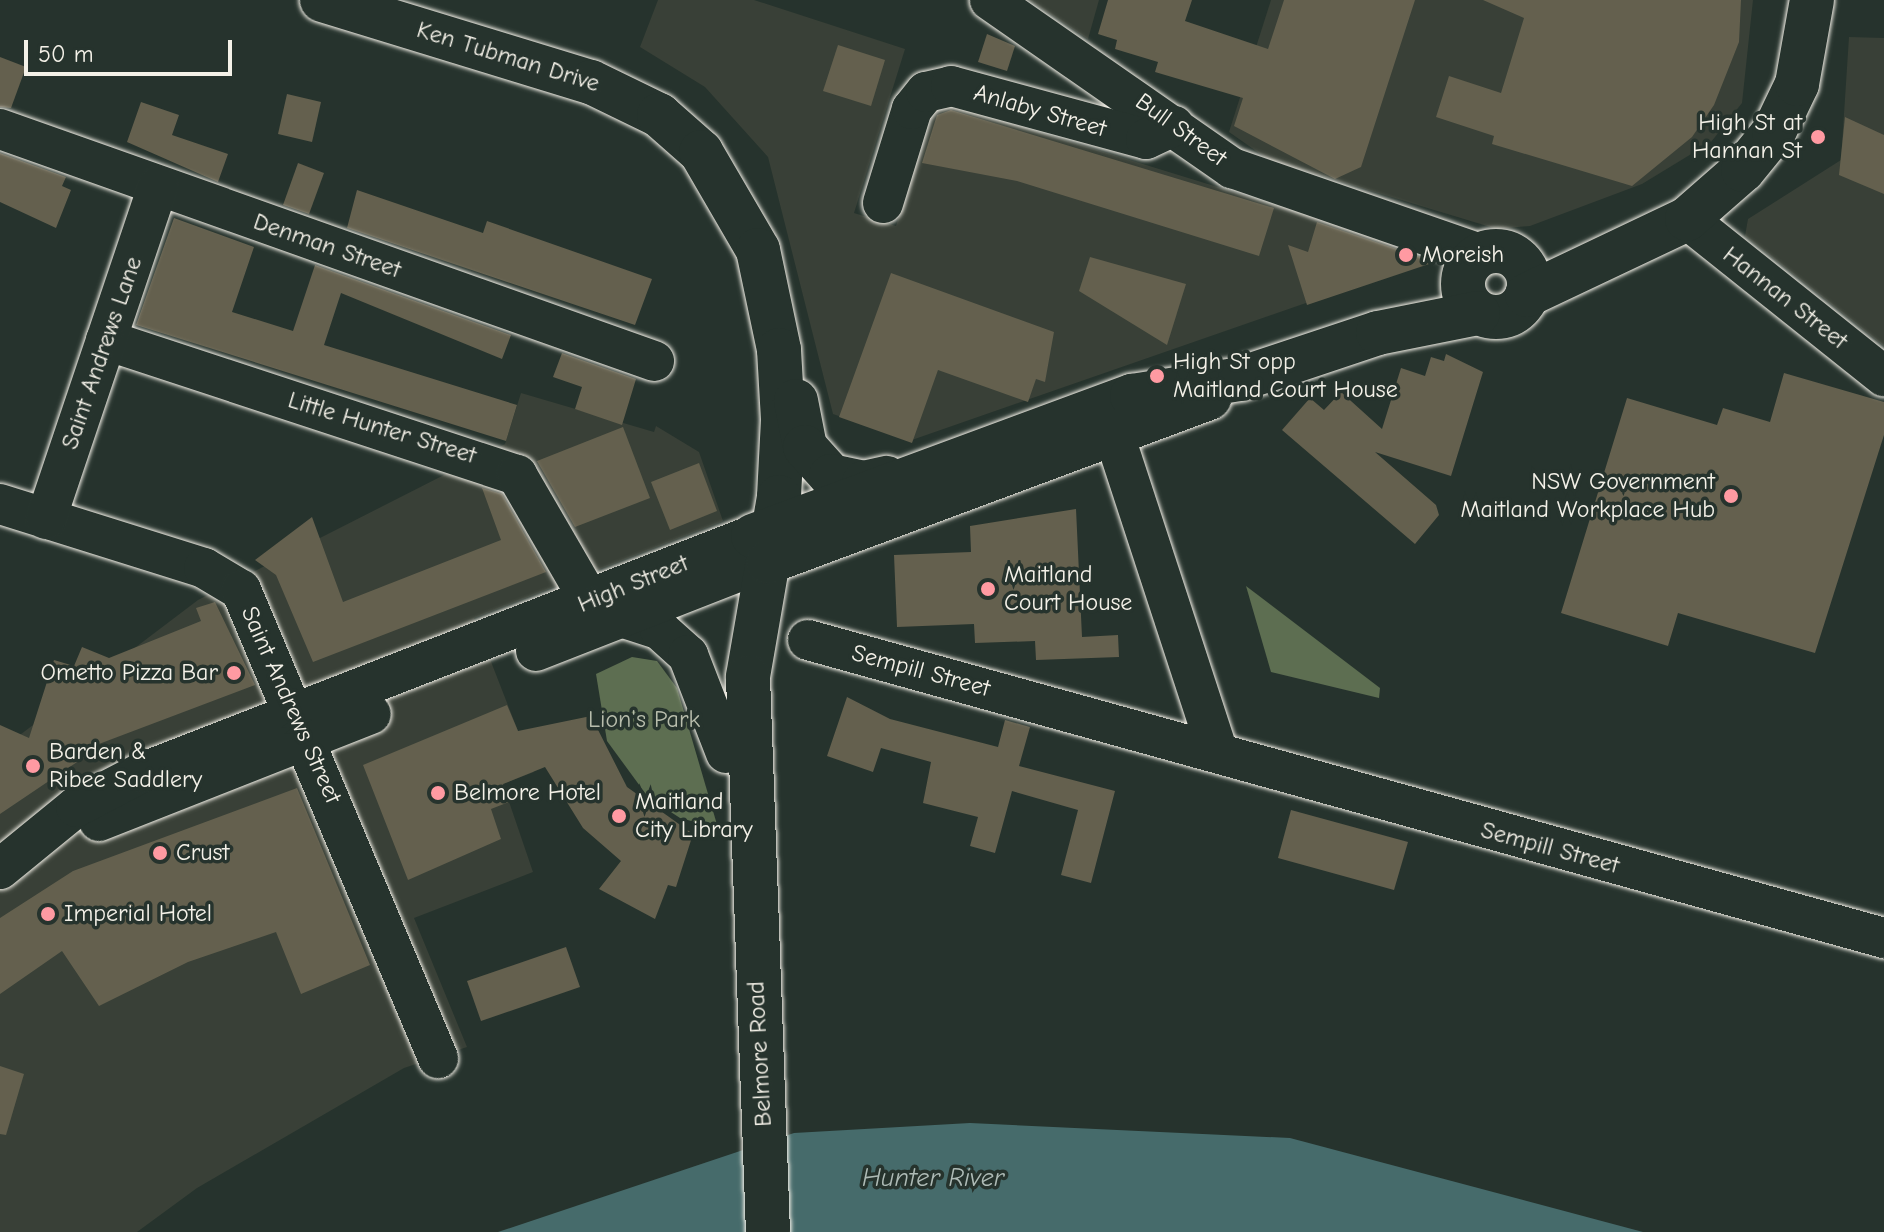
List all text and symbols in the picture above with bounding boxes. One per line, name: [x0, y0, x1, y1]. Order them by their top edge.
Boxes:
street label: Ken Tubman Drive: [413, 16, 603, 98]
scale bar: [28, 24, 236, 74]
text: 50 m: [38, 40, 94, 68]
street label: Anlaby Street: [970, 78, 1110, 144]
street label: Bull Street: [1130, 87, 1232, 173]
place label: High St at Hannan St: [1692, 109, 1802, 165]
marker: High St at Hannan St: [1809, 128, 1827, 146]
street label: Denman Street: [250, 207, 404, 285]
street label: Hannan Street: [1717, 240, 1853, 356]
place label: Moreish: [1422, 241, 1504, 269]
marker: Moreish: [1397, 246, 1415, 264]
street label: Saint Andrews Lane: [56, 253, 148, 453]
place label: High St opp Maitland Court House: [1173, 348, 1398, 404]
marker: High St opp Maitland Court House: [1148, 367, 1166, 385]
street label: Little Hunter Street: [284, 386, 480, 470]
place label: NSW Government Maitland Workplace Hub: [1460, 468, 1715, 524]
marker: NSW Government Maitland Workplace Hub: [1722, 487, 1740, 505]
street label: High Street: [574, 549, 692, 619]
place label: Maitland Court House: [1004, 561, 1132, 617]
marker: Maitland Court House: [979, 580, 997, 598]
street label: Saint Andrews Street: [235, 602, 347, 808]
street label: Sempill Street: [849, 639, 993, 703]
place label: Ometto Pizza Bar: [41, 659, 218, 687]
marker: Ometto Pizza Bar: [225, 664, 243, 682]
park label: Lion's Park: [588, 706, 700, 734]
place label: Barden & Ribee Saddlery: [49, 738, 202, 794]
marker: Barden & Ribee Saddlery: [24, 757, 42, 775]
place label: Belmore Hotel: [454, 779, 601, 807]
marker: Belmore Hotel: [429, 784, 447, 802]
place label: Maitland City Library: [635, 788, 753, 844]
marker: Maitland City Library: [610, 807, 628, 825]
street label: Sempill Street: [1478, 816, 1622, 880]
place label: Crust: [176, 839, 229, 867]
marker: Crust: [151, 844, 169, 862]
place label: Imperial Hotel: [64, 900, 212, 928]
marker: Imperial Hotel: [39, 905, 57, 923]
street label: Belmore Road: [742, 981, 778, 1127]
water label: Hunter River: [862, 1163, 1004, 1195]

